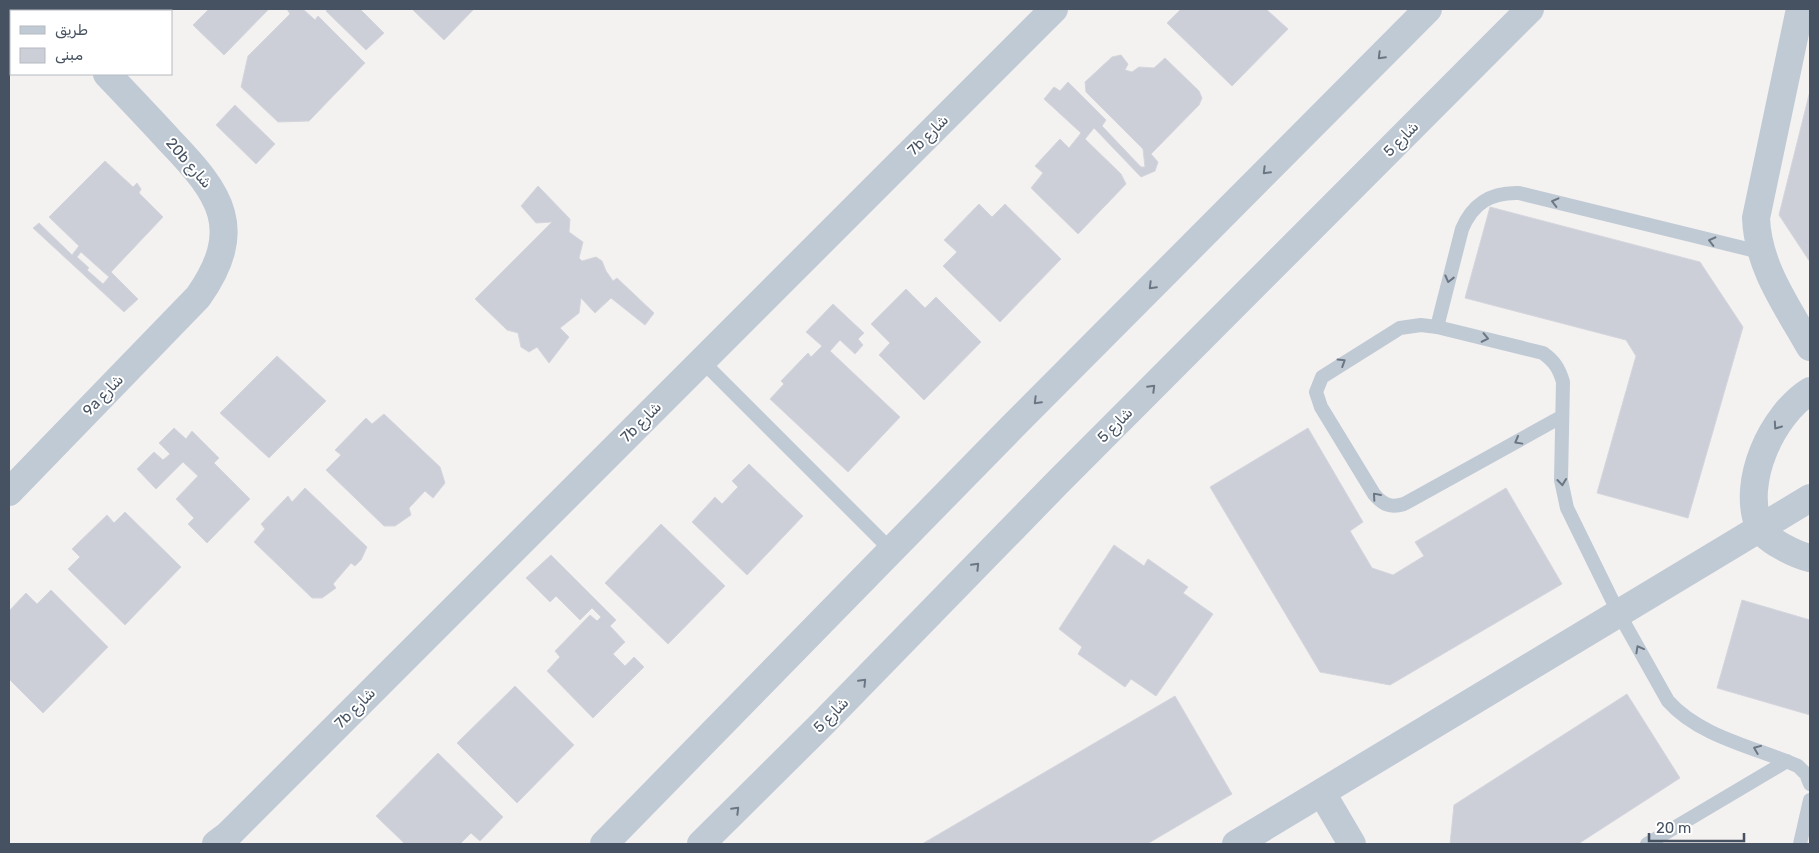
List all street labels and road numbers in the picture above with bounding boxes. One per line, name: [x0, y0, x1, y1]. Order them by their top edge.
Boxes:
street label: 7b شارع: [904, 111, 954, 161]
street label: شارع 5: [1380, 118, 1424, 162]
street label: 20b شارع: [161, 134, 216, 193]
street label: 9a شارع: [79, 370, 129, 421]
street label: 7b شارع: [617, 398, 667, 448]
street label: شارع 5: [1094, 404, 1138, 448]
street label: 7b شارع: [331, 684, 381, 734]
street label: شارع 5: [810, 694, 854, 738]

